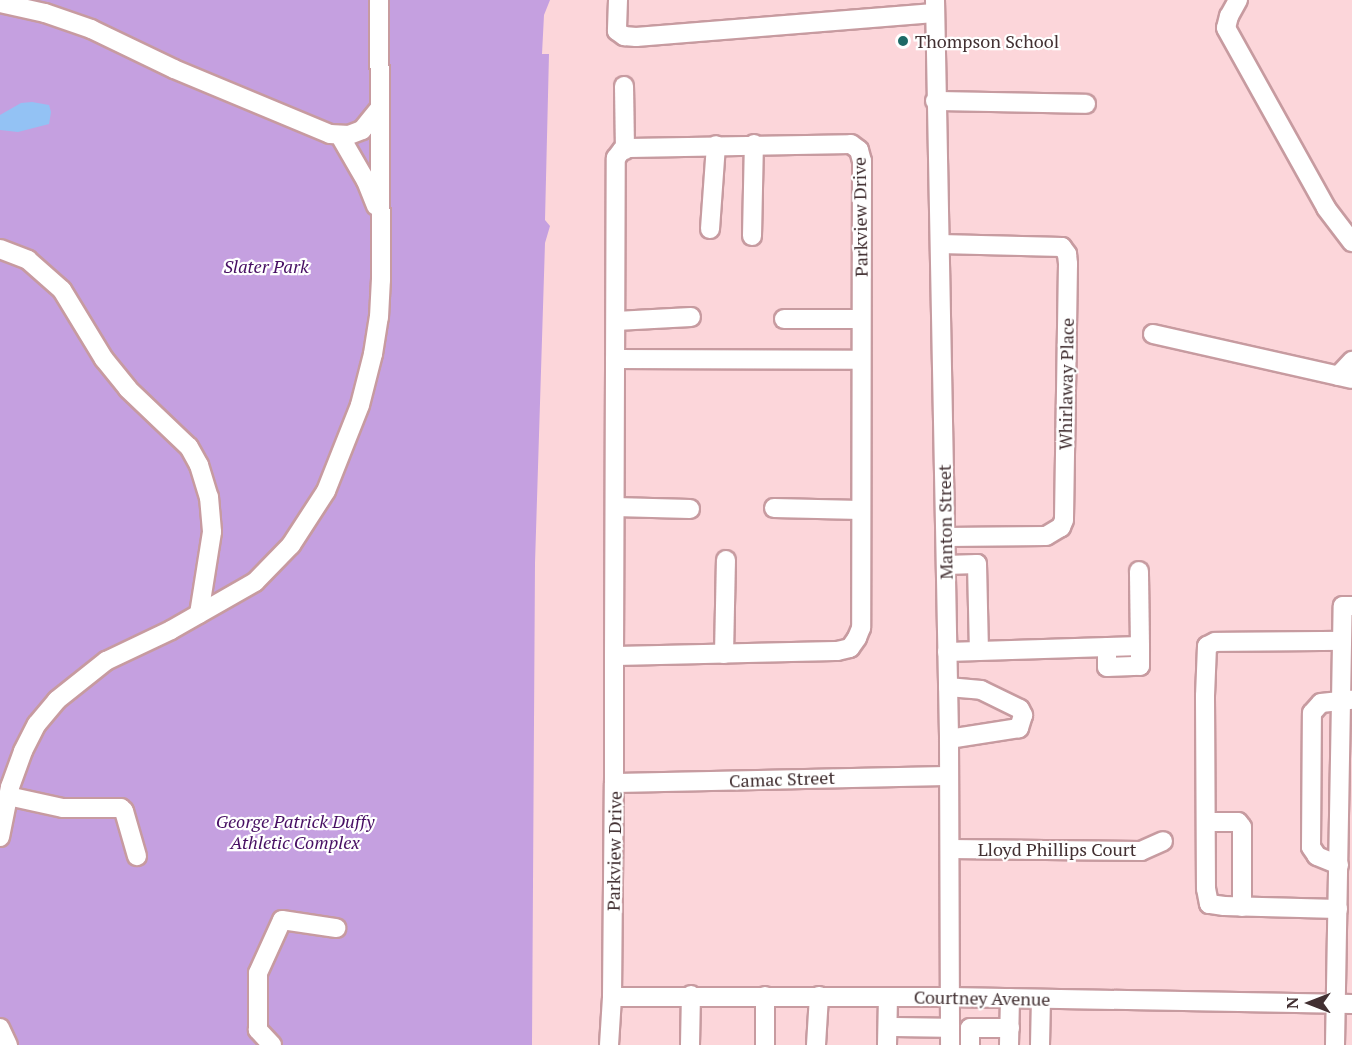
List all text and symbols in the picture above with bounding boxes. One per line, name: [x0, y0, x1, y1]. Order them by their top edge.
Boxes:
place label: Thompson School: [915, 30, 1059, 52]
marker: Thompson School: [896, 34, 910, 48]
street label: Parkview Drive: [848, 157, 872, 277]
park label: Slater Park: [223, 255, 309, 277]
street label: Whirlaway Place: [1054, 318, 1078, 450]
street label: Manton Street: [933, 464, 957, 580]
street label: Camac Street: [729, 766, 835, 792]
street label: Parkview Drive: [602, 791, 626, 911]
park label: George Patrick Duffy Athletic Complex: [216, 811, 374, 854]
street label: Lloyd Phillips Court: [978, 838, 1136, 860]
north arrow: [1280, 973, 1340, 1033]
street label: Courtney Avenue: [913, 986, 1051, 1010]
text: N: [1281, 997, 1303, 1009]

